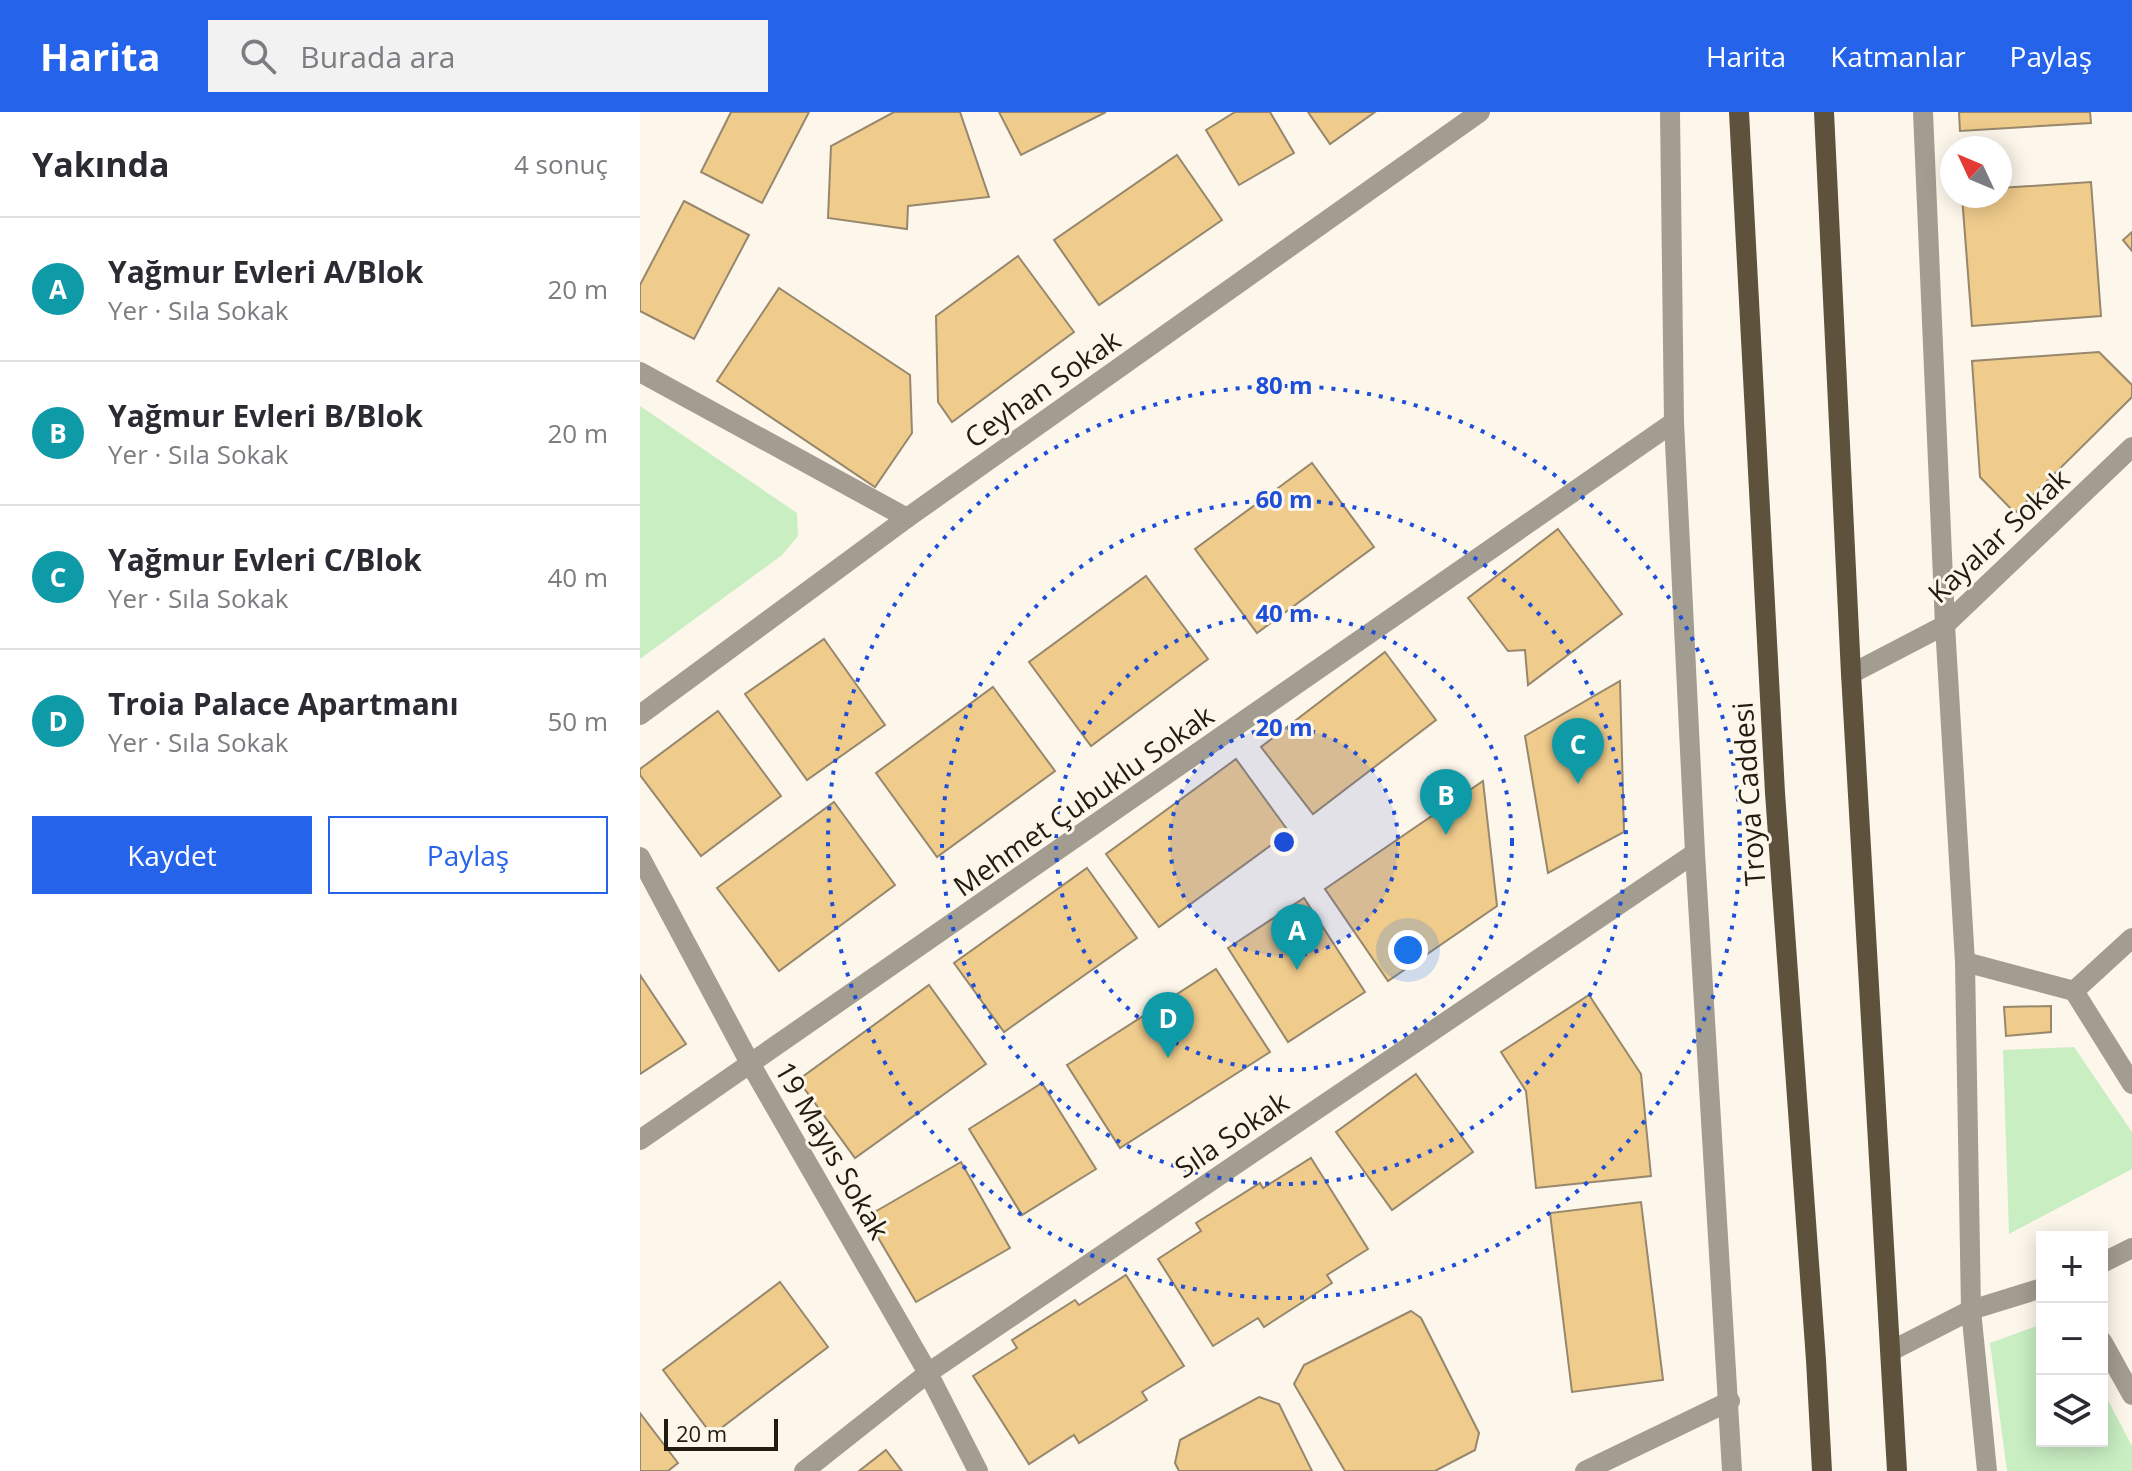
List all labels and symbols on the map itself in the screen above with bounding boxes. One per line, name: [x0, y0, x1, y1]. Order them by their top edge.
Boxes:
north arrow: [1940, 136, 2012, 208]
street label: Ceyhan Sokak: [957, 320, 1128, 456]
text: 80 m: [1255, 368, 1313, 401]
street label: Kayalar Sokak: [1919, 459, 2077, 611]
text: 60 m: [1255, 482, 1313, 515]
text: 40 m: [1255, 596, 1313, 629]
street label: Mehmet Çubuklu Sokak: [945, 696, 1221, 904]
street label: Troya Caddesi: [1723, 701, 1773, 887]
text: 20 m: [1255, 710, 1313, 743]
pin: C: [1552, 718, 1604, 784]
pin: B: [1420, 769, 1472, 835]
centre of rings: [1270, 828, 1298, 856]
pin: A: [1271, 904, 1323, 970]
your location: [1388, 930, 1428, 970]
pin: D: [1142, 992, 1194, 1058]
street label: 19 Mayıs Sokak: [767, 1054, 899, 1246]
street label: Sıla Sokak: [1167, 1082, 1296, 1186]
scale bar: [664, 1415, 778, 1451]

